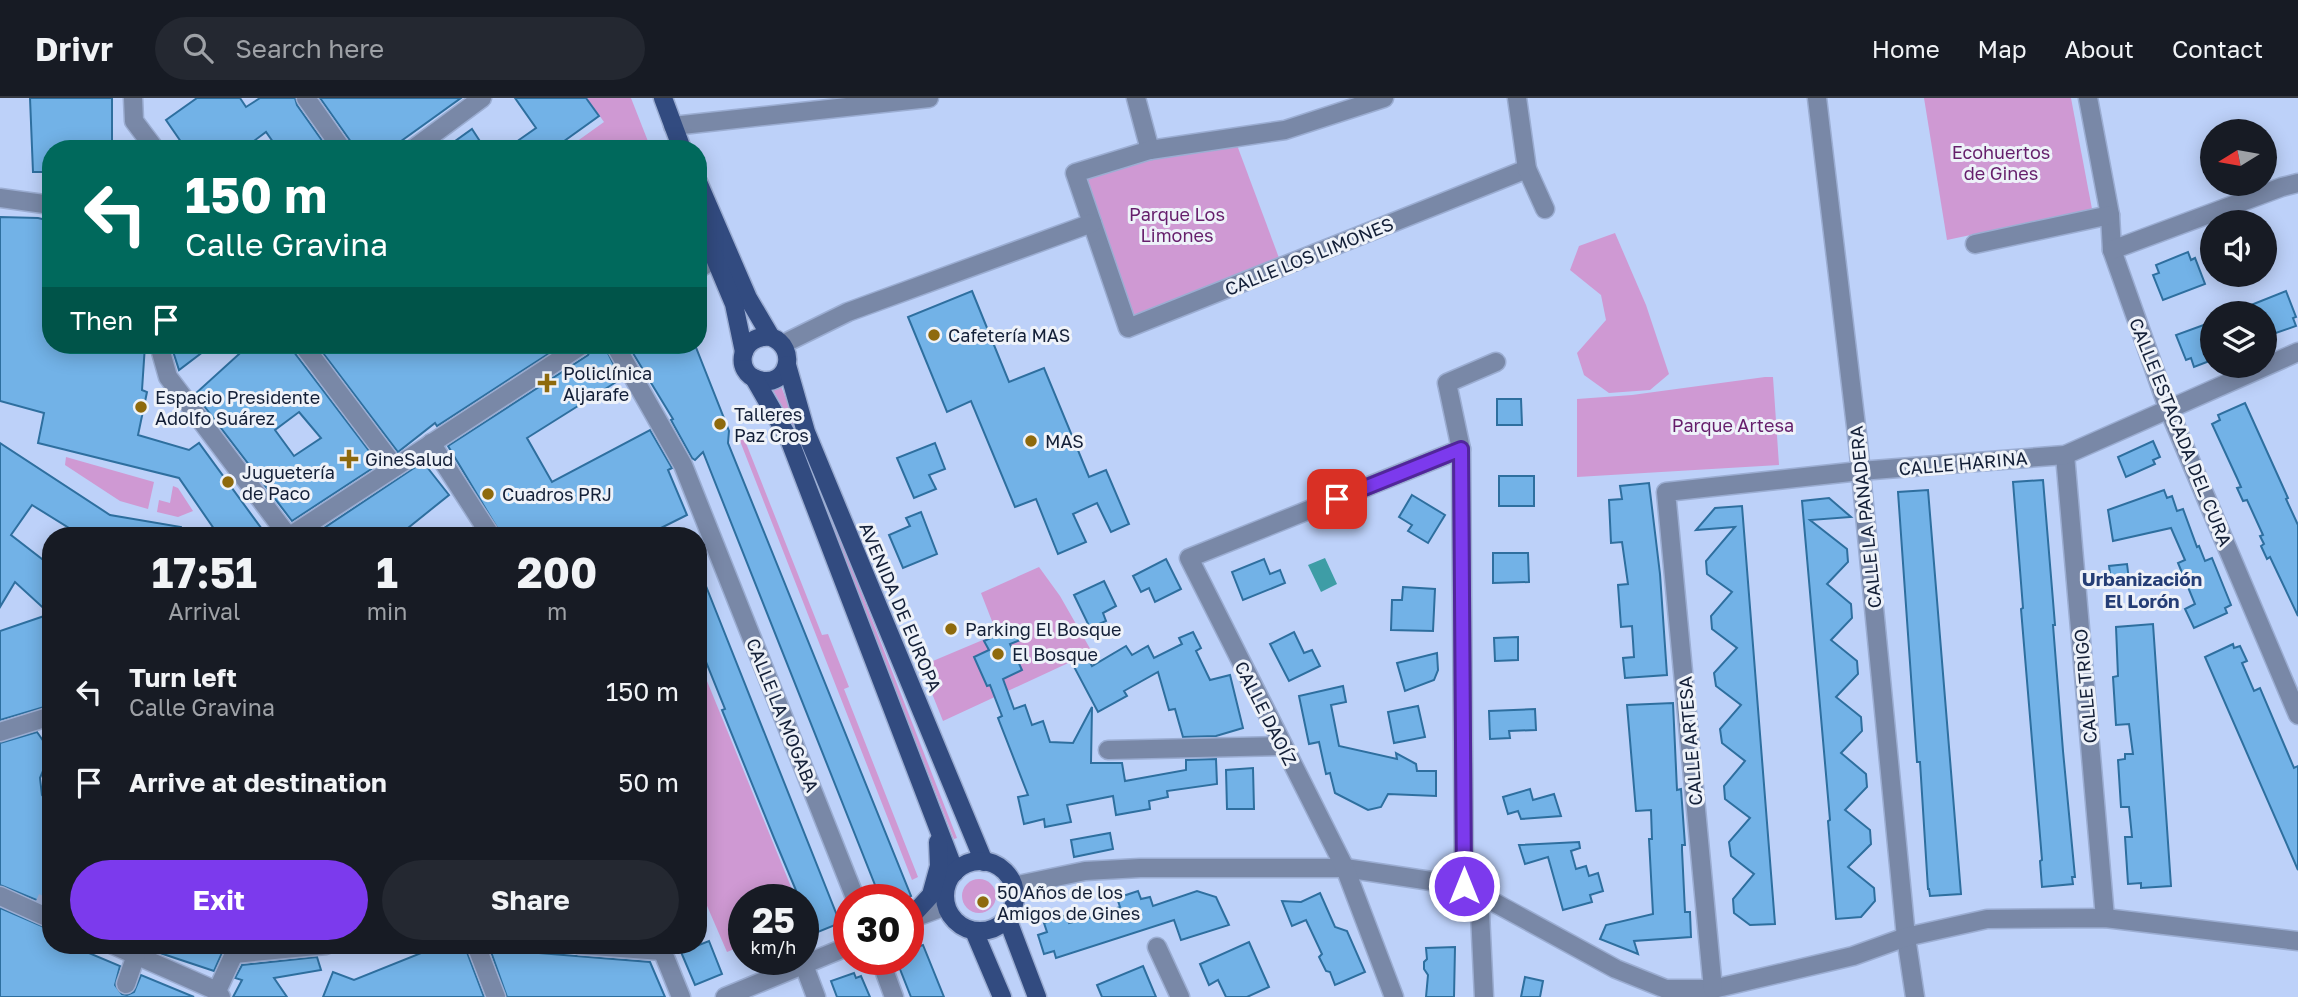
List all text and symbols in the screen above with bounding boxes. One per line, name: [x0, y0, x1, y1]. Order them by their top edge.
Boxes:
search box: [155, 17, 645, 80]
text: Drivr: [35, 29, 113, 68]
icon: search: [179, 29, 217, 67]
text: Search here: [235, 33, 384, 64]
text: Home: [1872, 34, 1940, 63]
text: Map: [1978, 34, 2027, 63]
text: About: [2065, 34, 2134, 63]
text: Contact: [2172, 34, 2263, 63]
north arrow: [2200, 119, 2277, 196]
map controls: [2200, 119, 2277, 378]
park label: Ecohuertos de Gines: [1952, 141, 2050, 184]
text: 150 m: [185, 165, 327, 224]
icon: left: [70, 168, 161, 259]
park label: Parque Los Limones: [1129, 203, 1225, 246]
button: sound: [2200, 210, 2277, 287]
street label: CALLE LOS LIMONES: [1222, 212, 1396, 300]
text: Calle Gravina: [185, 225, 388, 263]
icon: arrive: [147, 301, 185, 339]
button: layers: [2200, 301, 2277, 378]
text: Then: [70, 305, 133, 336]
street label: CALLE ESTACADA DEL CURA: [2125, 315, 2237, 549]
place label: Cafetería MAS: [948, 324, 1070, 346]
marker: Cafetería MAS: [926, 327, 942, 343]
place label: Policlínica Aljarafe: [563, 362, 652, 405]
marker: Policlínica Aljarafe: [537, 373, 557, 393]
place label: Espacio Presidente Adolfo Suárez: [155, 386, 320, 429]
marker: Espacio Presidente Adolfo Suárez: [133, 399, 149, 415]
place label: Talleres Paz Cros: [734, 403, 809, 446]
park label: Parque Artesa: [1672, 414, 1794, 436]
marker: Talleres Paz Cros: [712, 416, 728, 432]
street label: CALLE LA PANADERA: [1844, 425, 1886, 609]
place label: MAS: [1045, 430, 1084, 452]
marker: MAS: [1023, 433, 1039, 449]
street label: CALLE HARINA: [1898, 446, 2028, 480]
place label: GineSalud: [365, 448, 453, 470]
marker: GineSalud: [339, 449, 359, 469]
place label: Juguetería de Paco: [242, 461, 335, 504]
pin: [1307, 469, 1367, 529]
marker: Juguetería de Paco: [220, 474, 236, 490]
icon: arrive: [1318, 480, 1356, 518]
place label: Cuadros PRJ: [502, 483, 612, 505]
marker: Cuadros PRJ: [480, 486, 496, 502]
street label: AVENIDA DE EUROPA: [855, 519, 947, 695]
text: 17:51: [152, 547, 257, 597]
text: 1: [376, 547, 398, 597]
text: 200: [517, 547, 597, 597]
district label: Urbanización El Lorón: [2082, 567, 2202, 612]
text: Arrival: [168, 597, 240, 625]
text: min: [367, 597, 407, 625]
text: m: [547, 597, 567, 625]
place label: Parking El Bosque: [965, 618, 1121, 640]
marker: Parking El Bosque: [943, 621, 959, 637]
street label: CALLE TRIGO: [2069, 628, 2101, 744]
street label: CALLE LA MOGABA: [742, 635, 824, 795]
place label: El Bosque: [1012, 643, 1098, 665]
marker: El Bosque: [990, 646, 1006, 662]
street label: CALLE DAOÍZ: [1230, 657, 1302, 769]
text: Turn left: [129, 662, 237, 693]
icon: left: [70, 673, 108, 711]
street label: CALLE ARTESA: [1673, 675, 1707, 807]
text: 150 m: [606, 676, 679, 707]
text: Calle Gravina: [129, 693, 275, 721]
icon: arrive: [70, 764, 108, 802]
text: Arrive at destination: [129, 767, 387, 798]
text: 50 m: [618, 767, 679, 798]
position arrow: [1427, 849, 1501, 923]
button: Exit: [70, 860, 368, 940]
button: Share: [382, 860, 679, 940]
place label: 50 Años de los Amigos de Gines: [997, 881, 1140, 924]
speed limit sign: 30: [833, 884, 924, 975]
marker: 50 Años de los Amigos de Gines: [975, 894, 991, 910]
text: 25: [752, 899, 795, 941]
text: km/h: [751, 936, 796, 958]

